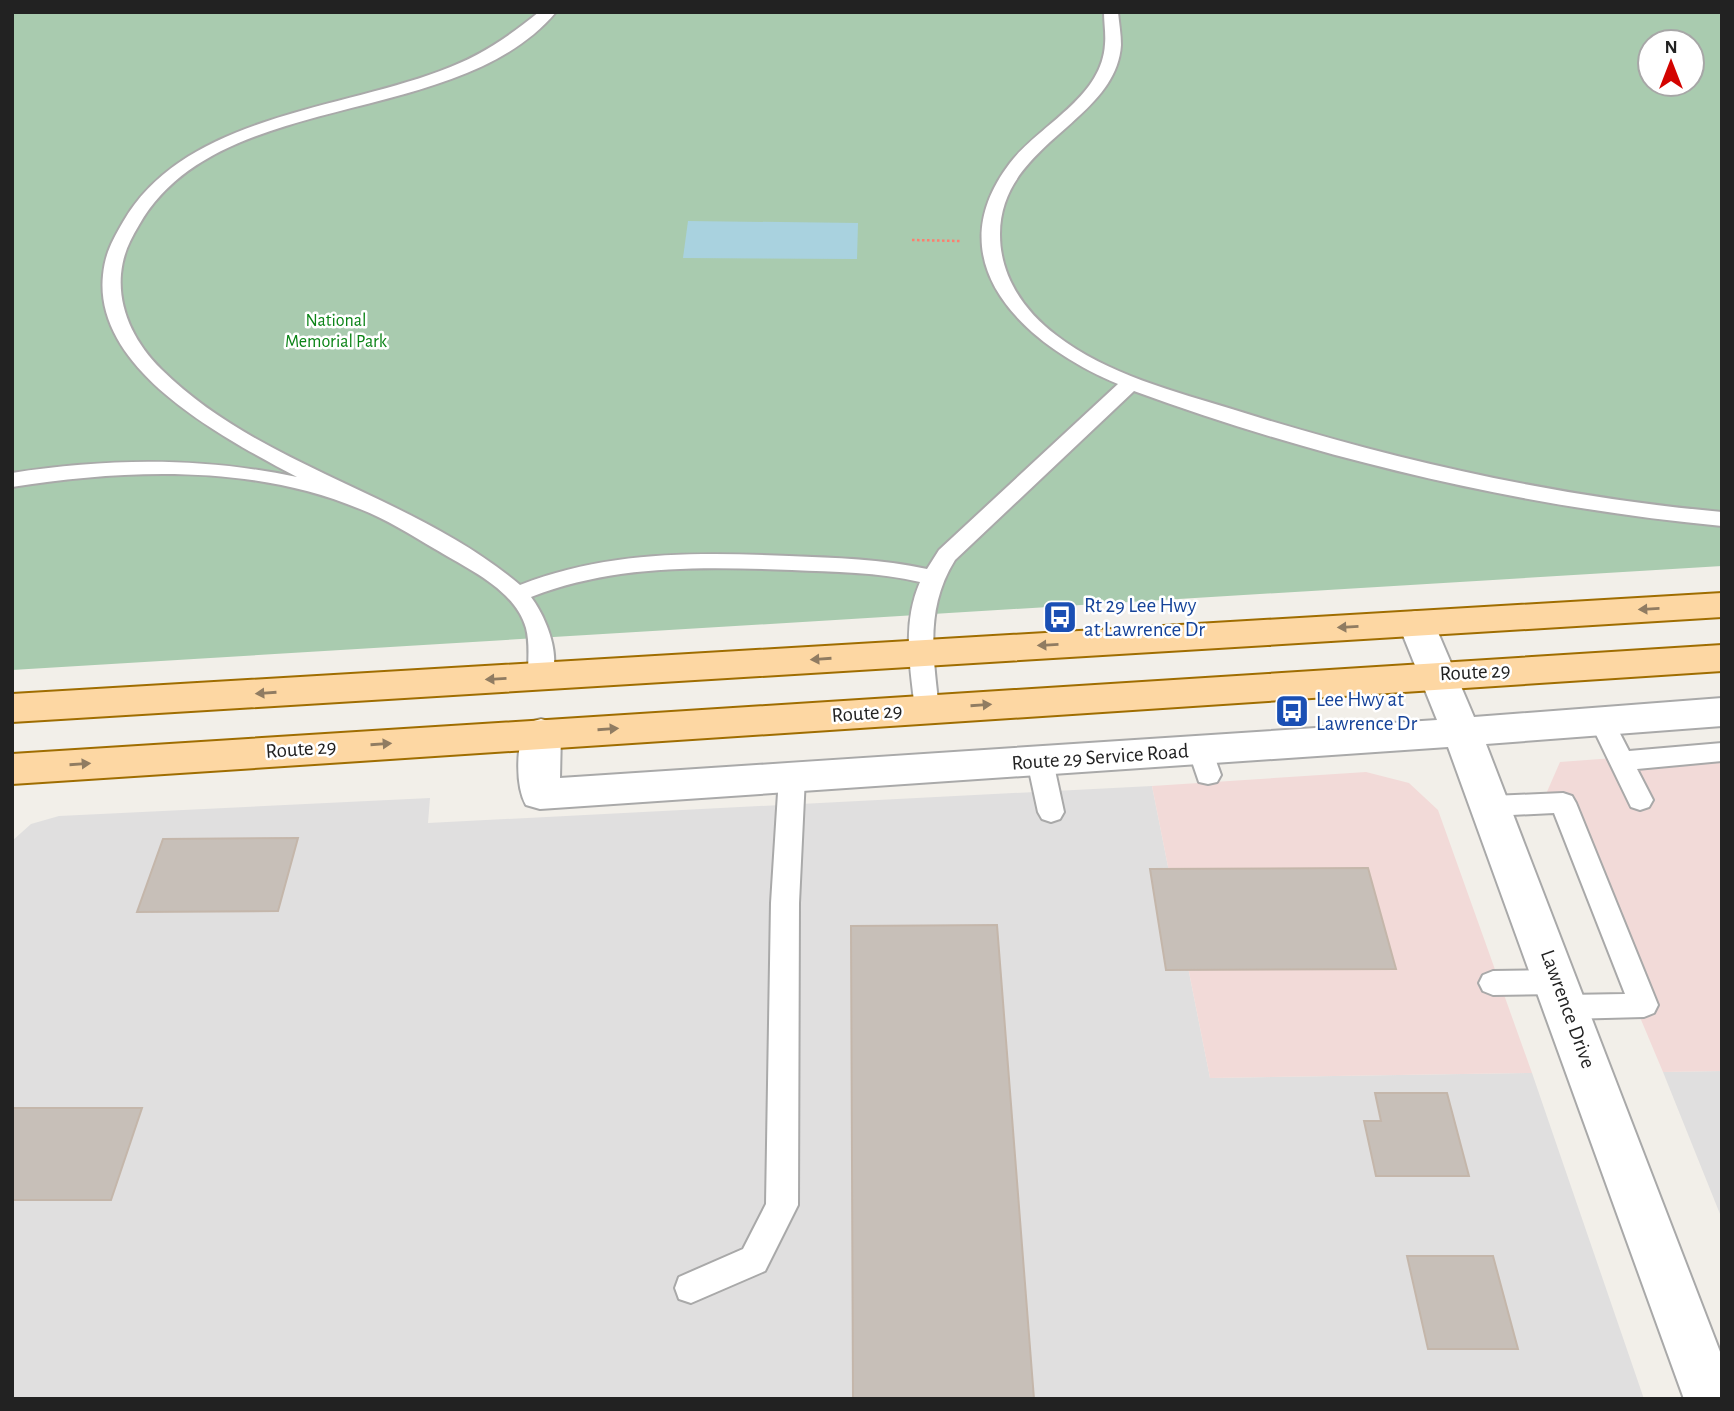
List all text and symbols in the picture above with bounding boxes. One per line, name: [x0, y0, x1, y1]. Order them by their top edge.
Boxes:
north arrow: [1636, 28, 1706, 98]
text: N: [1664, 38, 1678, 57]
park label: National Memorial Park: [285, 312, 388, 351]
place label: Rt 29 Lee Hwy at Lawrence Dr: [1084, 595, 1205, 640]
bus stop icon: Rt 29 Lee Hwy at Lawrence Dr: [1041, 598, 1079, 636]
one-way arrow: [1638, 604, 1660, 615]
one-way arrow: [1337, 622, 1359, 633]
one-way arrow: [1037, 640, 1059, 651]
one-way arrow: [809, 654, 831, 665]
street label: Route 29: [1439, 660, 1511, 684]
one-way arrow: [485, 674, 507, 685]
one-way arrow: [255, 687, 277, 698]
place label: Lee Hwy at Lawrence Dr: [1316, 689, 1417, 734]
bus stop icon: Lee Hwy at Lawrence Dr: [1273, 692, 1311, 730]
one-way arrow: [971, 699, 993, 710]
street label: Route 29: [831, 700, 903, 726]
one-way arrow: [597, 723, 619, 734]
street label: Route 29: [265, 736, 337, 762]
one-way arrow: [370, 738, 392, 749]
street label: Route 29 Service Road: [1011, 740, 1189, 774]
one-way arrow: [70, 758, 92, 769]
street label: Lawrence Drive: [1537, 947, 1599, 1071]

